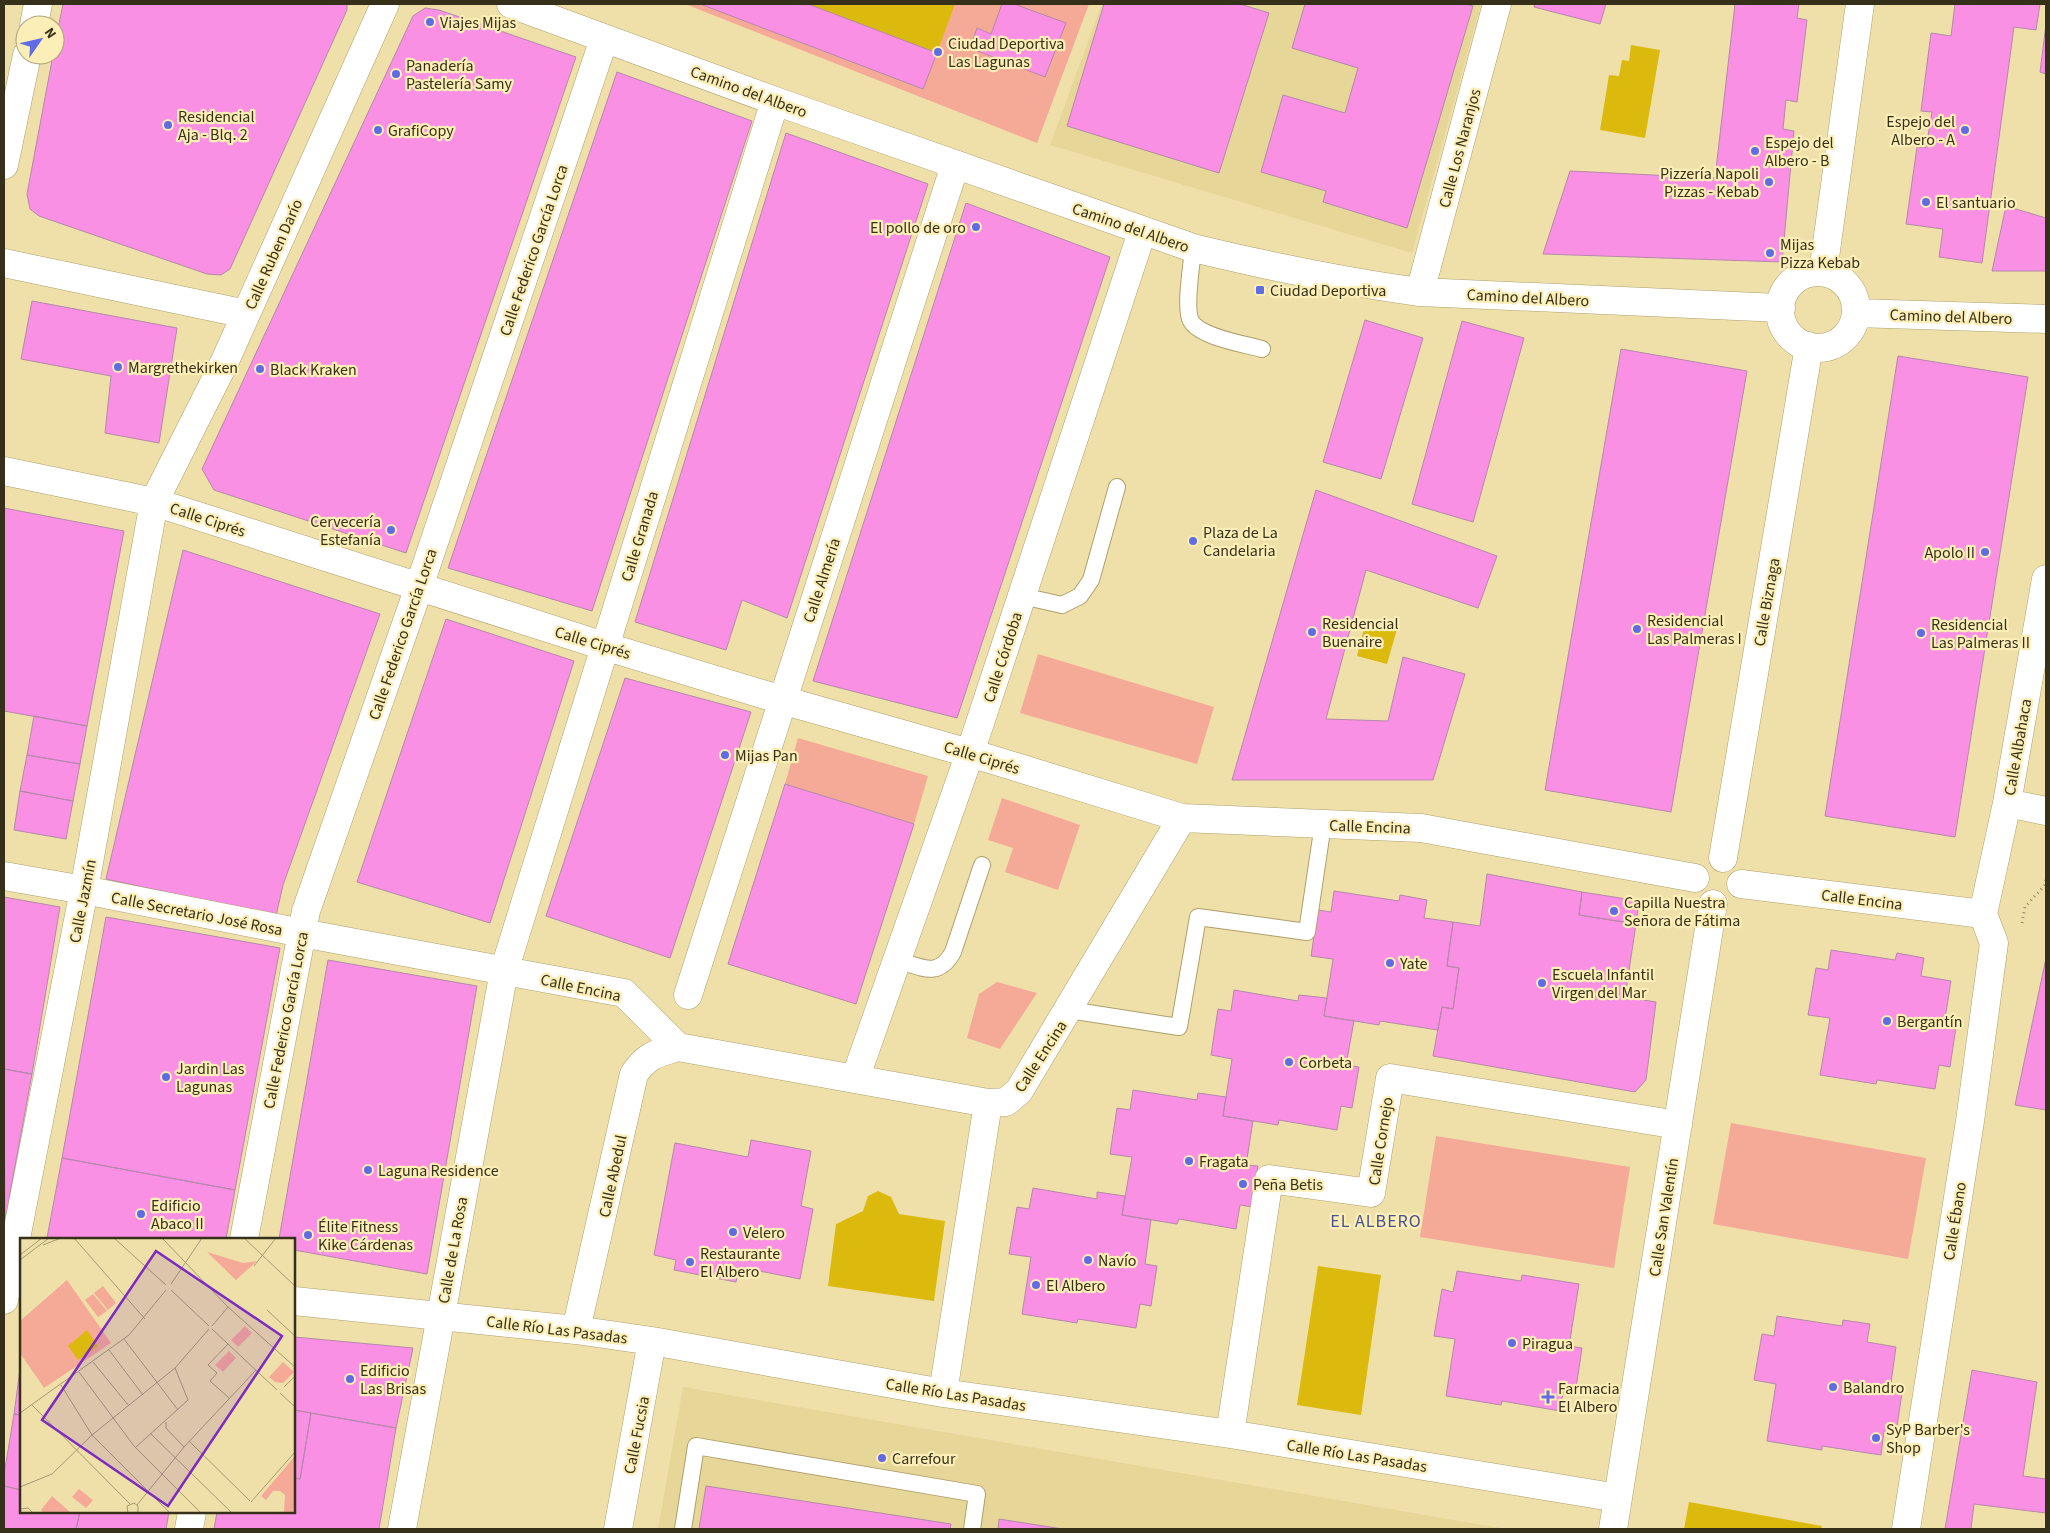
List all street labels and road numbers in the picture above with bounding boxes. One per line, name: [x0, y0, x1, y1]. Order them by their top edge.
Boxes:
street label: Camino del Albero: [687, 61, 810, 123]
street label: Calle Los Naranjos: [1434, 86, 1486, 210]
street label: Calle Federico García Lorca: [494, 162, 574, 339]
street label: Calle Ruben Darío: [240, 196, 308, 313]
street label: Camino del Albero: [1069, 198, 1192, 258]
street label: Camino del Albero: [1466, 284, 1590, 312]
street label: Camino del Albero: [1889, 304, 2013, 330]
street label: Calle Granada: [616, 488, 664, 584]
street label: Calle Ciprés: [167, 497, 249, 543]
street label: Calle Almería: [798, 535, 846, 626]
street label: Calle Federico García Lorca: [363, 546, 443, 723]
street label: Calle Biznaga: [1748, 556, 1786, 648]
street label: Calle Córdoba: [978, 609, 1028, 705]
street label: Calle Ciprés: [552, 621, 634, 665]
street label: Calle Albahaca: [1999, 697, 2037, 797]
street label: Calle Ciprés: [941, 736, 1023, 780]
street label: Calle Encina: [1329, 815, 1411, 839]
street label: Calle Jazmín: [64, 857, 102, 945]
street label: Calle Encina: [1820, 884, 1904, 916]
street label: Calle Secretario José Rosa: [109, 887, 285, 941]
street label: Calle Federico García Lorca: [258, 930, 314, 1111]
street label: Calle Encina: [539, 969, 623, 1007]
street label: Calle Encina: [1009, 1016, 1072, 1097]
street label: Calle Cornejo: [1363, 1095, 1399, 1187]
street label: Calle Abedul: [594, 1133, 632, 1219]
street label: Calle San Valentín: [1644, 1156, 1684, 1278]
street label: Calle Ébano: [1938, 1180, 1972, 1262]
street label: Calle de La Rosa: [433, 1195, 473, 1305]
street label: Calle Río Las Pasadas: [485, 1310, 629, 1350]
street label: Calle Río Las Pasadas: [884, 1373, 1028, 1417]
street label: Calle Fucsia: [619, 1394, 655, 1476]
street label: Calle Río Las Pasadas: [1285, 1434, 1429, 1478]

